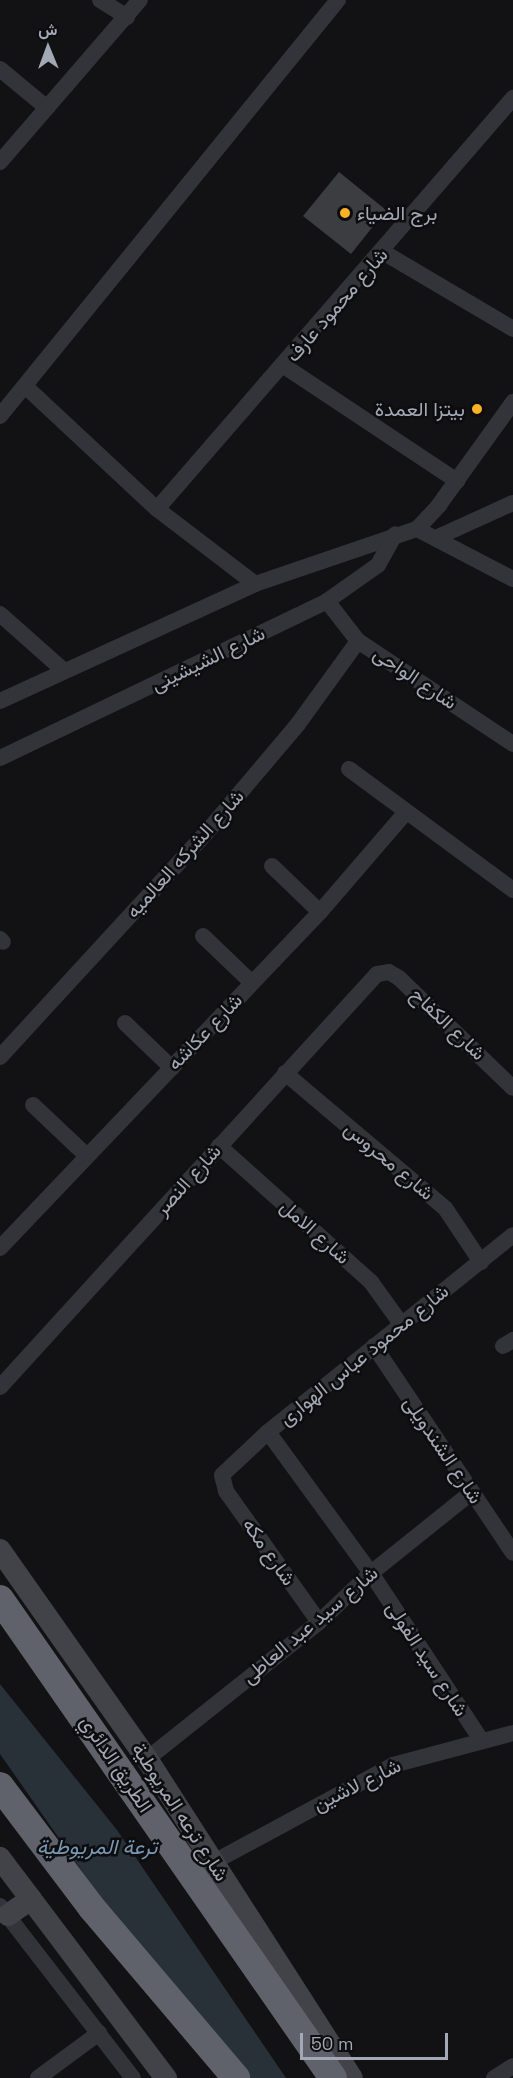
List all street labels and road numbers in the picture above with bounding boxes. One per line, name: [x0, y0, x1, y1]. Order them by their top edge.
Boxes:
street label: شارع محمود عارف: [281, 243, 393, 367]
street label: شارع الشيشينى: [147, 621, 269, 697]
street label: شارع الواحى: [369, 641, 461, 715]
street label: شارع الشركه العالميه: [121, 785, 249, 923]
street label: شارع الكفاح: [406, 983, 490, 1065]
street label: شارع عكاشه: [163, 989, 247, 1075]
street label: شارع محروس: [339, 1117, 439, 1205]
street label: شارع النصر: [150, 1139, 226, 1221]
street label: شارع الامل: [275, 1194, 355, 1270]
street label: شارع محمود عباس الهوارى: [274, 1279, 454, 1431]
street label: شارع الشندويلى: [398, 1392, 488, 1508]
street label: شارع مكه: [237, 1514, 301, 1590]
street label: شارع سيد عبد العاطى: [237, 1561, 383, 1689]
street label: شارع سيد الفولى: [381, 1597, 473, 1721]
street label: الطريق الدائري: [75, 1711, 157, 1817]
street label: شارع ترعه المريوطية: [126, 1738, 234, 1886]
street label: شارع لاشين: [309, 1753, 405, 1817]

